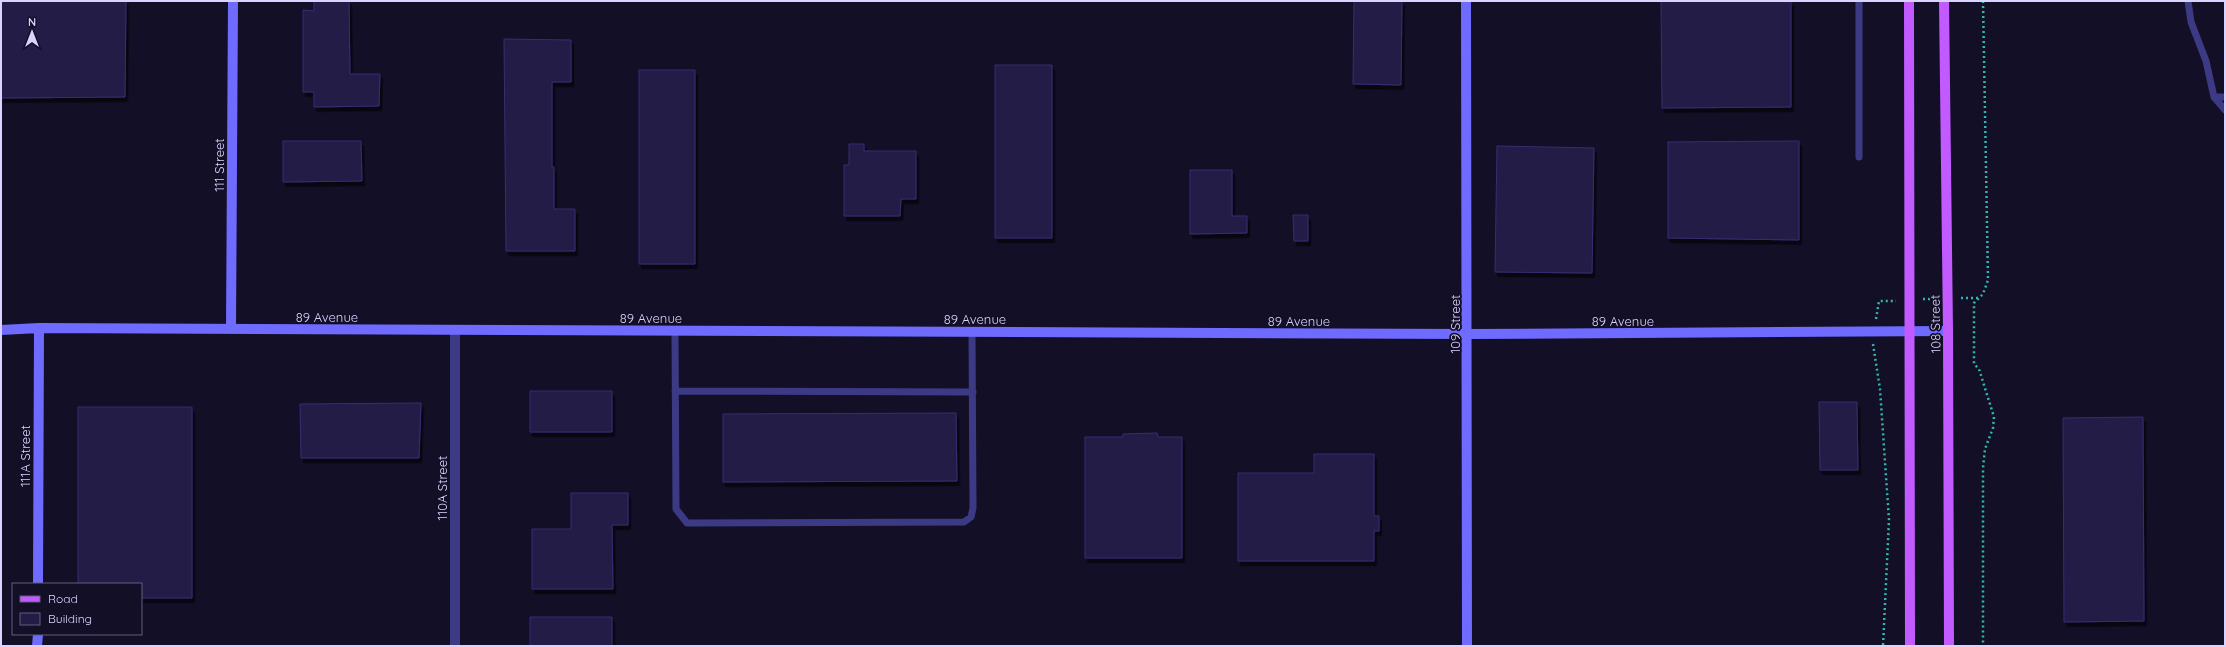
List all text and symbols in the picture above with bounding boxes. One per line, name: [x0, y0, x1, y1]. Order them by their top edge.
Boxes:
north arrow: [12, 12, 52, 52]
text: N: [28, 15, 36, 29]
street label: 111 Street: [211, 138, 227, 192]
street label: 109 Street: [1447, 295, 1463, 353]
street label: 108 Street: [1926, 295, 1944, 353]
street label: 89 Avenue: [296, 309, 358, 325]
street label: 89 Avenue: [620, 310, 682, 326]
street label: 89 Avenue: [944, 311, 1006, 327]
street label: 89 Avenue: [1268, 313, 1330, 329]
street label: 89 Avenue: [1592, 313, 1654, 329]
street label: 111A Street: [17, 425, 33, 487]
street label: 110A Street: [434, 456, 450, 520]
legend: [12, 583, 142, 635]
text: Road: [48, 591, 78, 606]
text: Building: [48, 611, 92, 626]

